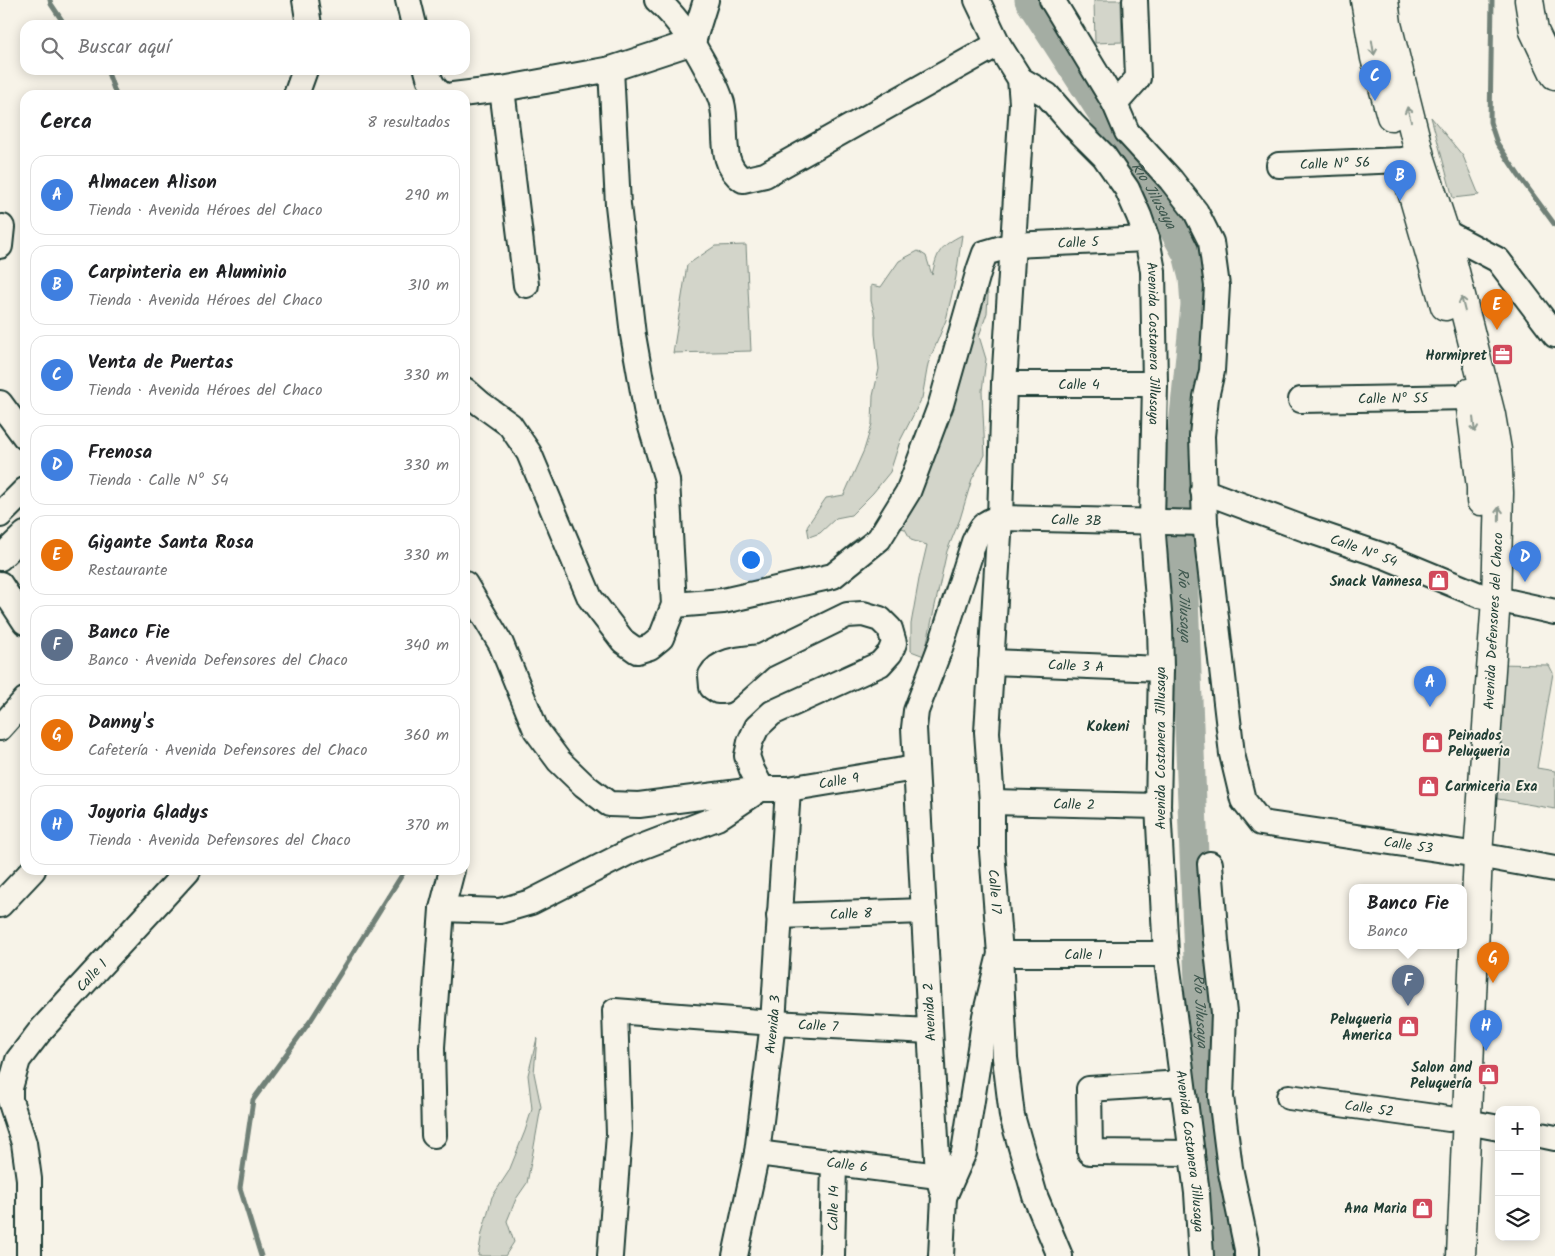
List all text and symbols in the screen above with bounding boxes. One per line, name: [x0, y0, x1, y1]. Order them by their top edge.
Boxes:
search box: [20, 20, 470, 75]
text: Buscar aquí: [78, 33, 170, 63]
icon: search: [38, 34, 66, 62]
one-way arrow: [1368, 40, 1378, 56]
pin: C: [1359, 60, 1391, 101]
text: Cerca: [40, 106, 92, 139]
one-way arrow: [1404, 106, 1413, 122]
text: 8 resultados: [367, 110, 450, 135]
street label: Calle Nº 56: [1299, 152, 1371, 176]
water label: Río Jilusaya: [1124, 158, 1182, 235]
pin: B: [1384, 160, 1416, 201]
text: Almacen Alison: [88, 168, 217, 198]
text: A: [52, 183, 62, 208]
text: 290 m: [405, 183, 449, 208]
text: Tienda · Avenida Héroes del Chaco: [88, 198, 322, 223]
street label: Calle 5: [1057, 231, 1101, 255]
text: Carpinteria en Aluminio: [88, 258, 287, 288]
street label: Avenida Costanera Jillusaya: [1139, 260, 1165, 425]
text: B: [52, 273, 62, 298]
text: 310 m: [408, 273, 449, 298]
text: Tienda · Avenida Héroes del Chaco: [88, 288, 322, 313]
pin: E: [1481, 289, 1513, 330]
one-way arrow: [1458, 296, 1467, 312]
office icon: Hormipret: [1491, 343, 1515, 367]
place label: Hormipret: [1426, 345, 1488, 367]
text: Venta de Puertas: [88, 348, 233, 378]
text: C: [52, 363, 62, 388]
text: 330 m: [404, 363, 449, 388]
street label: Calle 4: [1058, 374, 1100, 396]
text: Tienda · Avenida Héroes del Chaco: [88, 378, 322, 403]
street label: Calle Nº 55: [1358, 387, 1430, 411]
one-way arrow: [1469, 416, 1479, 432]
text: Frenosa: [88, 438, 152, 468]
text: D: [52, 453, 62, 478]
text: 330 m: [404, 453, 449, 478]
text: Tienda · Calle Nº 54: [88, 468, 229, 493]
one-way arrow: [1494, 507, 1503, 523]
street label: Calle 3B: [1050, 509, 1102, 532]
text: Gigante Santa Rosa: [88, 528, 254, 558]
street label: Calle Nº 54: [1327, 529, 1401, 573]
street label: Avenida Defensores del Chaco: [1478, 532, 1510, 710]
pin: D: [1509, 541, 1541, 582]
text: E: [53, 543, 61, 568]
text: 330 m: [404, 543, 449, 568]
your location: [738, 547, 764, 573]
text: Restaurante: [88, 558, 167, 583]
water label: Río Jilusaya: [1170, 568, 1197, 644]
shop icon: Snack Vannesa: [1426, 569, 1450, 593]
place label: Snack Vannesa: [1330, 571, 1422, 593]
text: Banco Fie: [88, 618, 170, 648]
text: F: [53, 633, 61, 658]
text: 340 m: [404, 633, 449, 658]
text: Banco · Avenida Defensores del Chaco: [88, 648, 348, 673]
street label: Calle 3 A: [1047, 654, 1104, 679]
street label: Avenida Costanera Jillusaya: [1150, 666, 1172, 830]
pin: A: [1414, 666, 1446, 707]
text: Danny's: [88, 708, 154, 738]
district label: Kokeni: [1087, 715, 1130, 739]
text: G: [52, 723, 62, 748]
text: 360 m: [404, 723, 449, 748]
place label: Peinados Peluqueria: [1448, 725, 1510, 763]
shop icon: Peinados Peluqueria: [1420, 731, 1444, 755]
text: Cafetería · Avenida Defensores del Chaco: [88, 738, 367, 763]
street label: Calle 9: [817, 767, 861, 796]
shop icon: Carmiceria Exa: [1417, 774, 1441, 798]
place label: Carmiceria Exa: [1445, 776, 1537, 798]
street label: Calle 2: [1053, 793, 1095, 816]
text: Joyoria Gladys: [88, 798, 208, 828]
text: H: [52, 813, 62, 838]
text: 370 m: [405, 813, 449, 838]
text: Tienda · Avenida Defensores del Chaco: [88, 828, 351, 853]
street label: Calle 53: [1382, 831, 1434, 860]
street label: Calle 17: [981, 868, 1007, 915]
popup: [1349, 884, 1467, 949]
text: Banco Fie: [1367, 889, 1449, 919]
street label: Calle 8: [830, 903, 873, 926]
text: Banco: [1367, 919, 1408, 944]
pin: G: [1477, 942, 1509, 983]
street label: Calle 1: [1064, 944, 1102, 966]
street label: Calle 1: [71, 954, 113, 997]
pin: F: [1392, 965, 1424, 1006]
water label: Río Jilusaya: [1186, 973, 1214, 1049]
street label: Avenida 2: [917, 982, 943, 1042]
street label: Avenida 3: [759, 994, 787, 1055]
place label: Peluqueria America: [1330, 1009, 1392, 1047]
pin: H: [1470, 1010, 1502, 1051]
street label: Calle 7: [797, 1014, 839, 1038]
shop icon: Peluqueria America: [1396, 1015, 1420, 1039]
place label: Salon and Peluquería: [1410, 1057, 1472, 1095]
shop icon: Salon and Peluquería: [1476, 1063, 1500, 1087]
street label: Avenida Costanera Jillusaya: [1169, 1069, 1209, 1233]
street label: Calle 52: [1343, 1095, 1395, 1123]
map controls: [1495, 1106, 1540, 1241]
button: +: [1495, 1106, 1540, 1151]
button: −: [1495, 1151, 1540, 1196]
street label: Calle 6: [825, 1152, 869, 1179]
street label: Calle 14: [823, 1185, 846, 1231]
shop icon: Ana Maria: [1411, 1196, 1435, 1220]
button: layers: [1495, 1196, 1540, 1241]
place label: Ana Maria: [1344, 1198, 1407, 1220]

